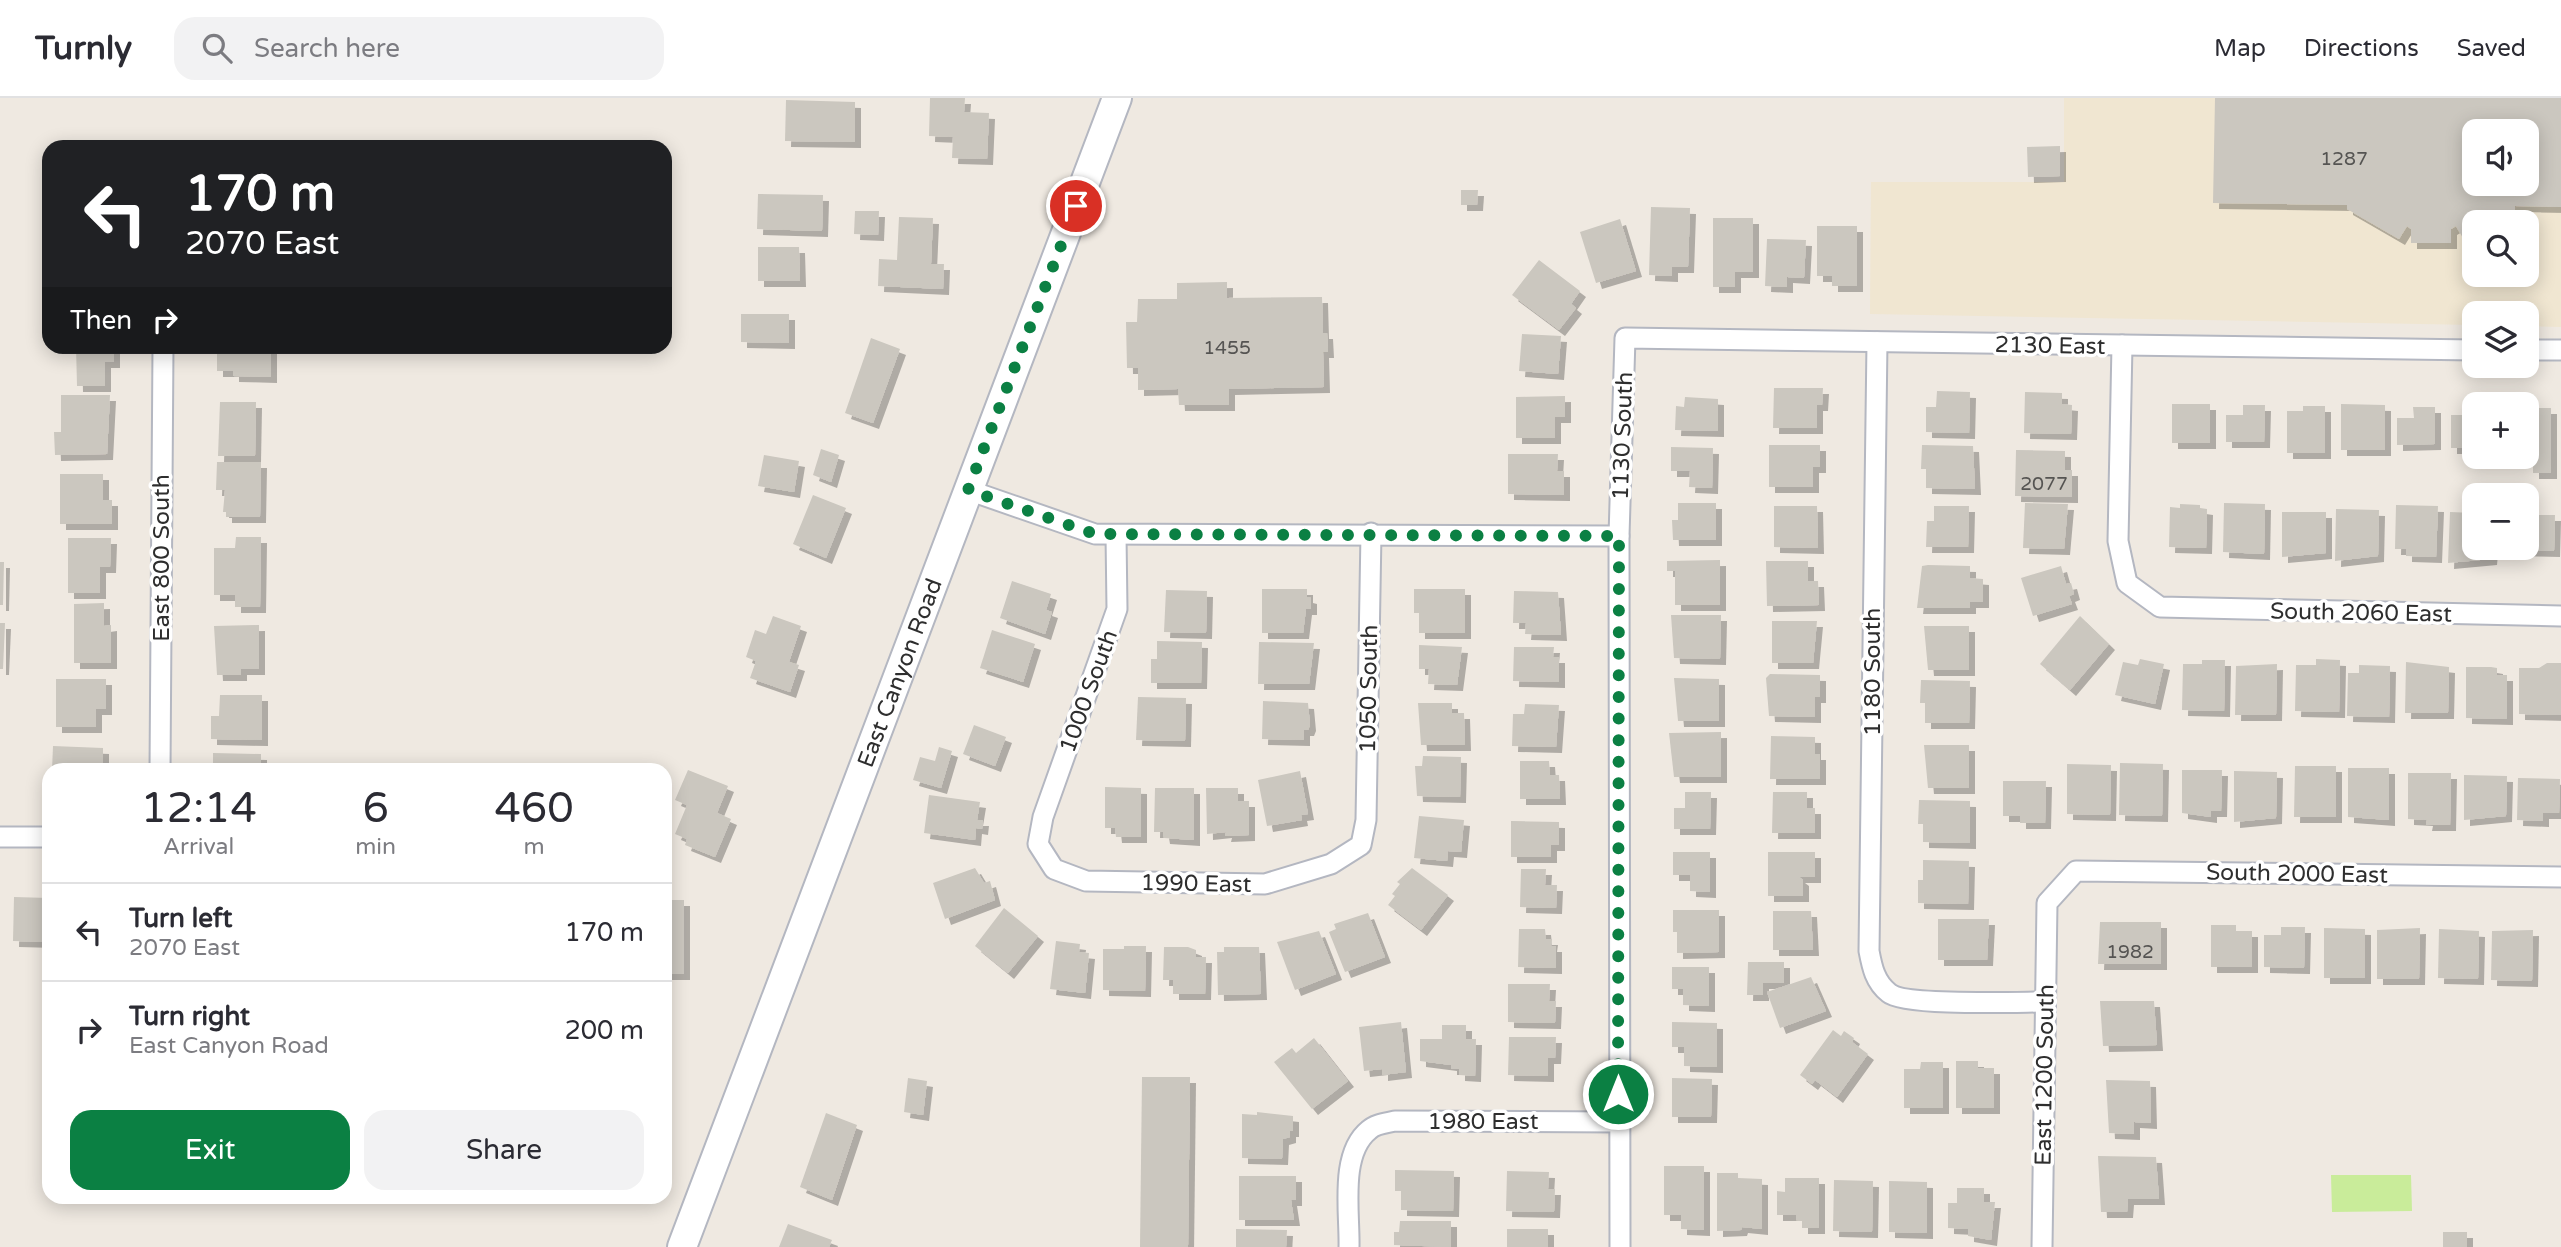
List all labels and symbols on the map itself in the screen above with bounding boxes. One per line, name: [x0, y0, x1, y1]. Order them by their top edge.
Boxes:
house number: 1287: [2320, 148, 2368, 170]
pin: [1046, 176, 1106, 236]
street label: 2130 East: [1994, 331, 2106, 361]
house number: 1455: [1203, 337, 1251, 359]
street label: 1130 South: [1607, 371, 1639, 501]
house number: 2077: [2020, 473, 2068, 495]
street label: East 800 South: [148, 474, 176, 642]
street label: East Canyon Road: [852, 575, 949, 772]
street label: South 2060 East: [2270, 597, 2452, 629]
street label: 1180 South: [1859, 608, 1887, 736]
street label: 1050 South: [1354, 624, 1384, 754]
street label: 1000 South: [1054, 626, 1124, 757]
street label: South 2000 East: [2206, 858, 2388, 890]
street label: 1990 East: [1140, 869, 1252, 899]
house number: 1982: [2106, 941, 2154, 963]
street label: East 1200 South: [2029, 984, 2061, 1166]
position arrow: [1581, 1057, 1655, 1131]
street label: 1980 East: [1428, 1108, 1539, 1136]

